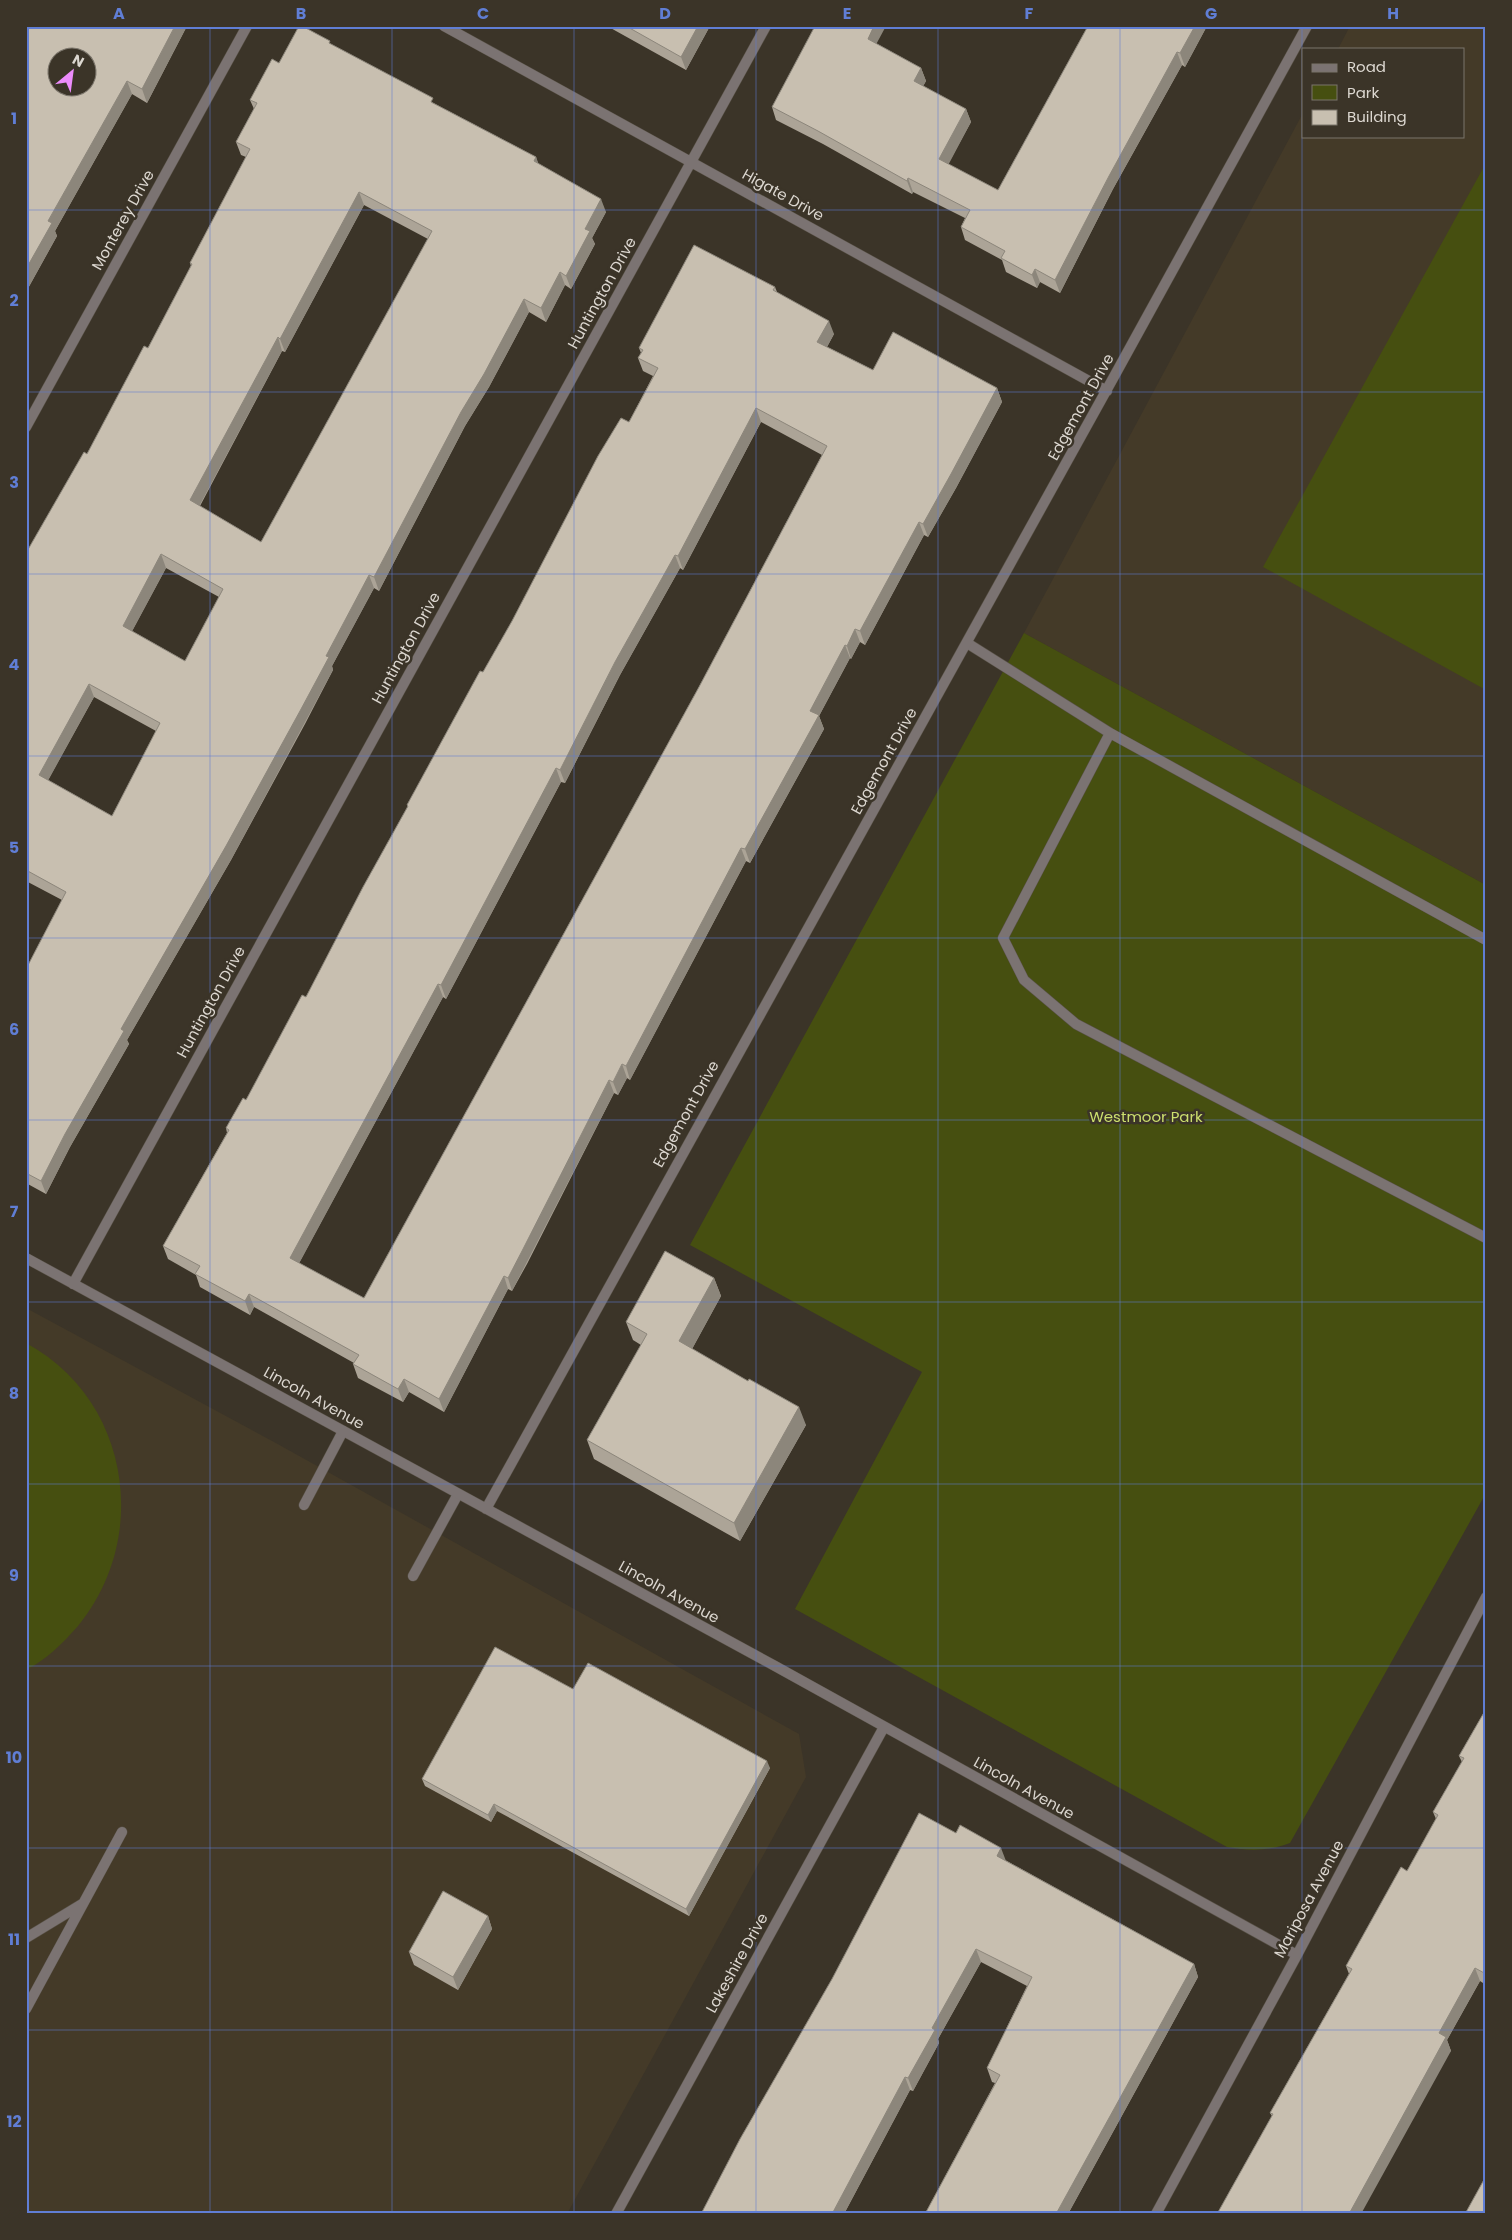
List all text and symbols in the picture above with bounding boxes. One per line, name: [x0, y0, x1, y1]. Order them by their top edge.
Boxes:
text: A: [113, 2, 125, 25]
text: B: [296, 2, 306, 25]
text: C: [477, 2, 489, 25]
text: D: [659, 2, 671, 25]
text: E: [843, 2, 851, 25]
text: F: [1025, 2, 1034, 25]
text: G: [1205, 2, 1217, 25]
text: H: [1387, 2, 1399, 25]
north arrow: [48, 48, 98, 98]
legend: [1302, 48, 1464, 138]
text: N: [69, 49, 88, 72]
text: Road: [1347, 56, 1386, 77]
text: Park: [1347, 82, 1379, 103]
text: Building: [1347, 106, 1407, 127]
text: 1: [11, 107, 17, 130]
street label: Higate Drive: [738, 163, 828, 226]
street label: Monterey Drive: [86, 166, 159, 274]
street label: Huntington Drive: [562, 233, 641, 352]
text: 2: [9, 289, 19, 312]
street label: Edgemont Drive: [1043, 350, 1119, 464]
text: 3: [9, 471, 19, 494]
street label: Huntington Drive: [366, 588, 445, 707]
text: 4: [9, 653, 20, 676]
street label: Edgemont Drive: [846, 704, 922, 818]
text: 5: [9, 836, 19, 859]
street label: Huntington Drive: [171, 942, 250, 1061]
text: 6: [9, 1018, 19, 1041]
street label: Edgemont Drive: [648, 1057, 724, 1171]
park label: Westmoor Park: [1089, 1106, 1203, 1127]
text: 7: [10, 1200, 19, 1223]
street label: Lincoln Avenue: [260, 1361, 368, 1434]
text: 8: [9, 1382, 19, 1405]
street label: Lincoln Avenue: [615, 1555, 723, 1628]
text: 9: [9, 1564, 19, 1587]
text: 10: [6, 1746, 22, 1769]
street label: Lincoln Avenue: [970, 1751, 1078, 1824]
street label: Mariposa Avenue: [1269, 1836, 1348, 1961]
street label: Lakeshire Drive: [700, 1909, 773, 2017]
text: 11: [8, 1928, 20, 1951]
text: 12: [6, 2110, 22, 2133]

